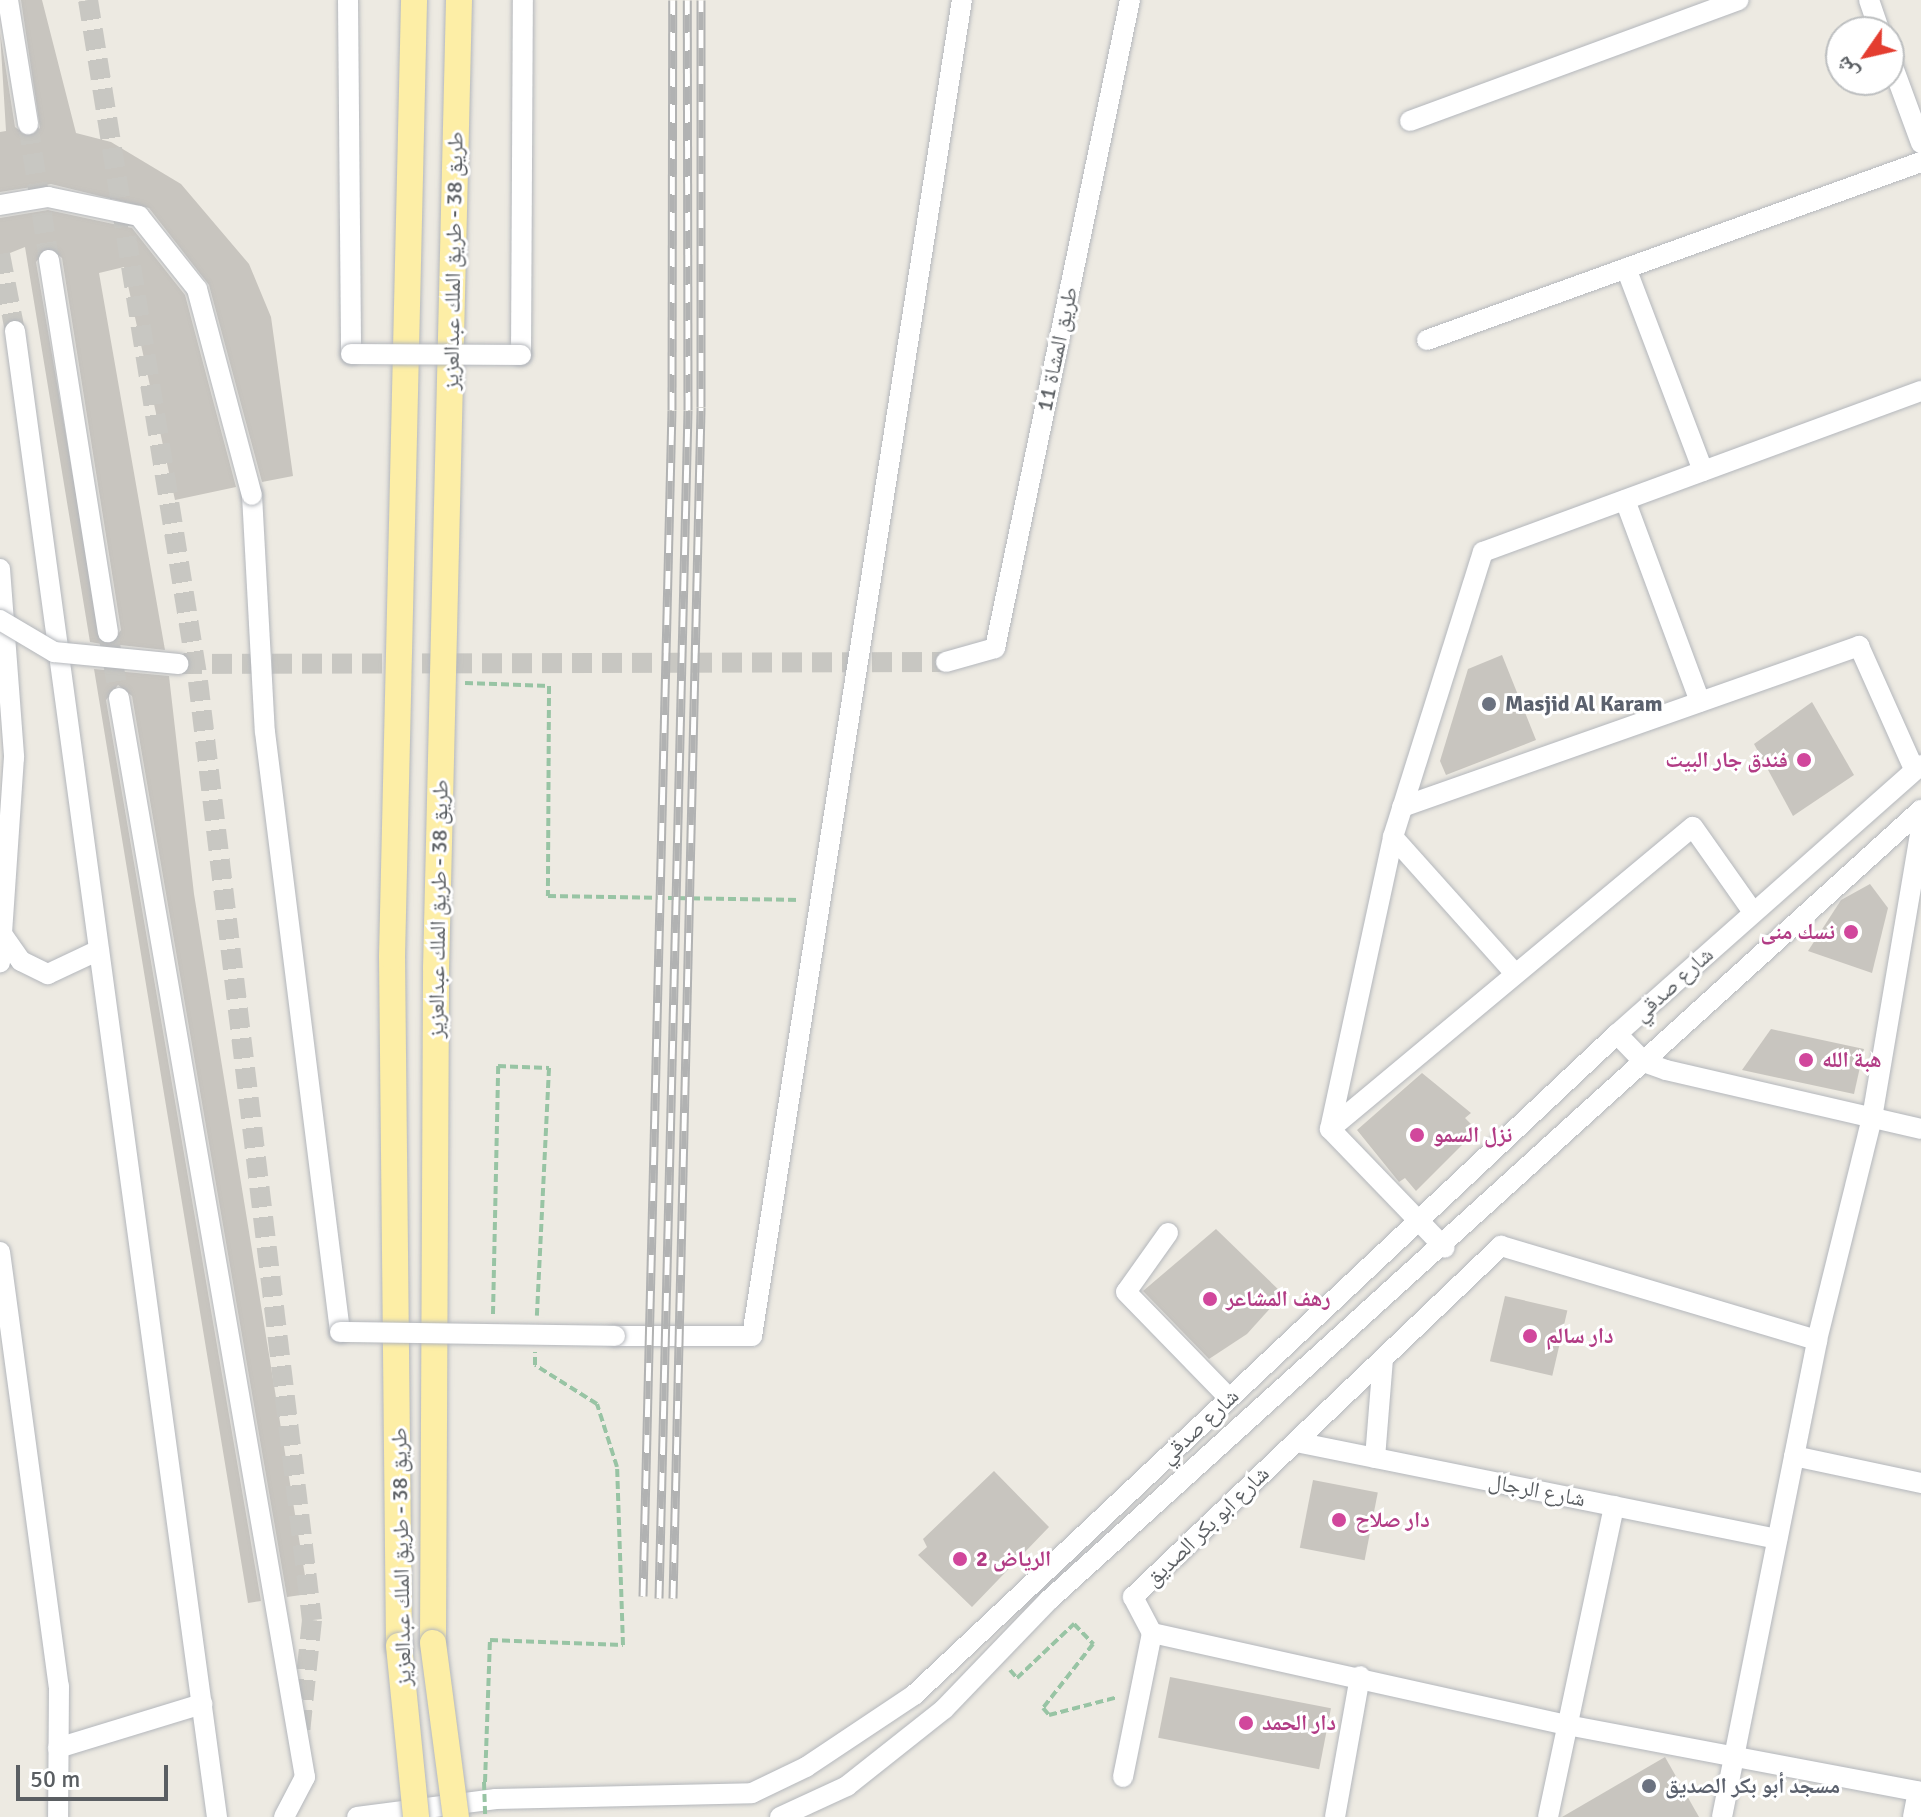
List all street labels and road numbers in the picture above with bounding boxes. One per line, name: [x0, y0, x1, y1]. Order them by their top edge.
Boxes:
street label: طريق 38 - طريق الملك عبدالعزيز: [438, 131, 468, 391]
street label: طريق المشاة 11: [1031, 284, 1083, 414]
street label: طريق 38 - طريق الملك عبدالعزيز: [423, 779, 453, 1039]
street label: شارع صدقي: [1627, 941, 1719, 1027]
street label: شارع صدقي: [1154, 1383, 1244, 1469]
street label: طريق 38 - طريق الملك عبدالعزيز: [386, 1427, 416, 1687]
street label: شارع ابو بكر الصديق: [1140, 1460, 1274, 1592]
street label: شارع الرجال: [1486, 1468, 1588, 1512]

